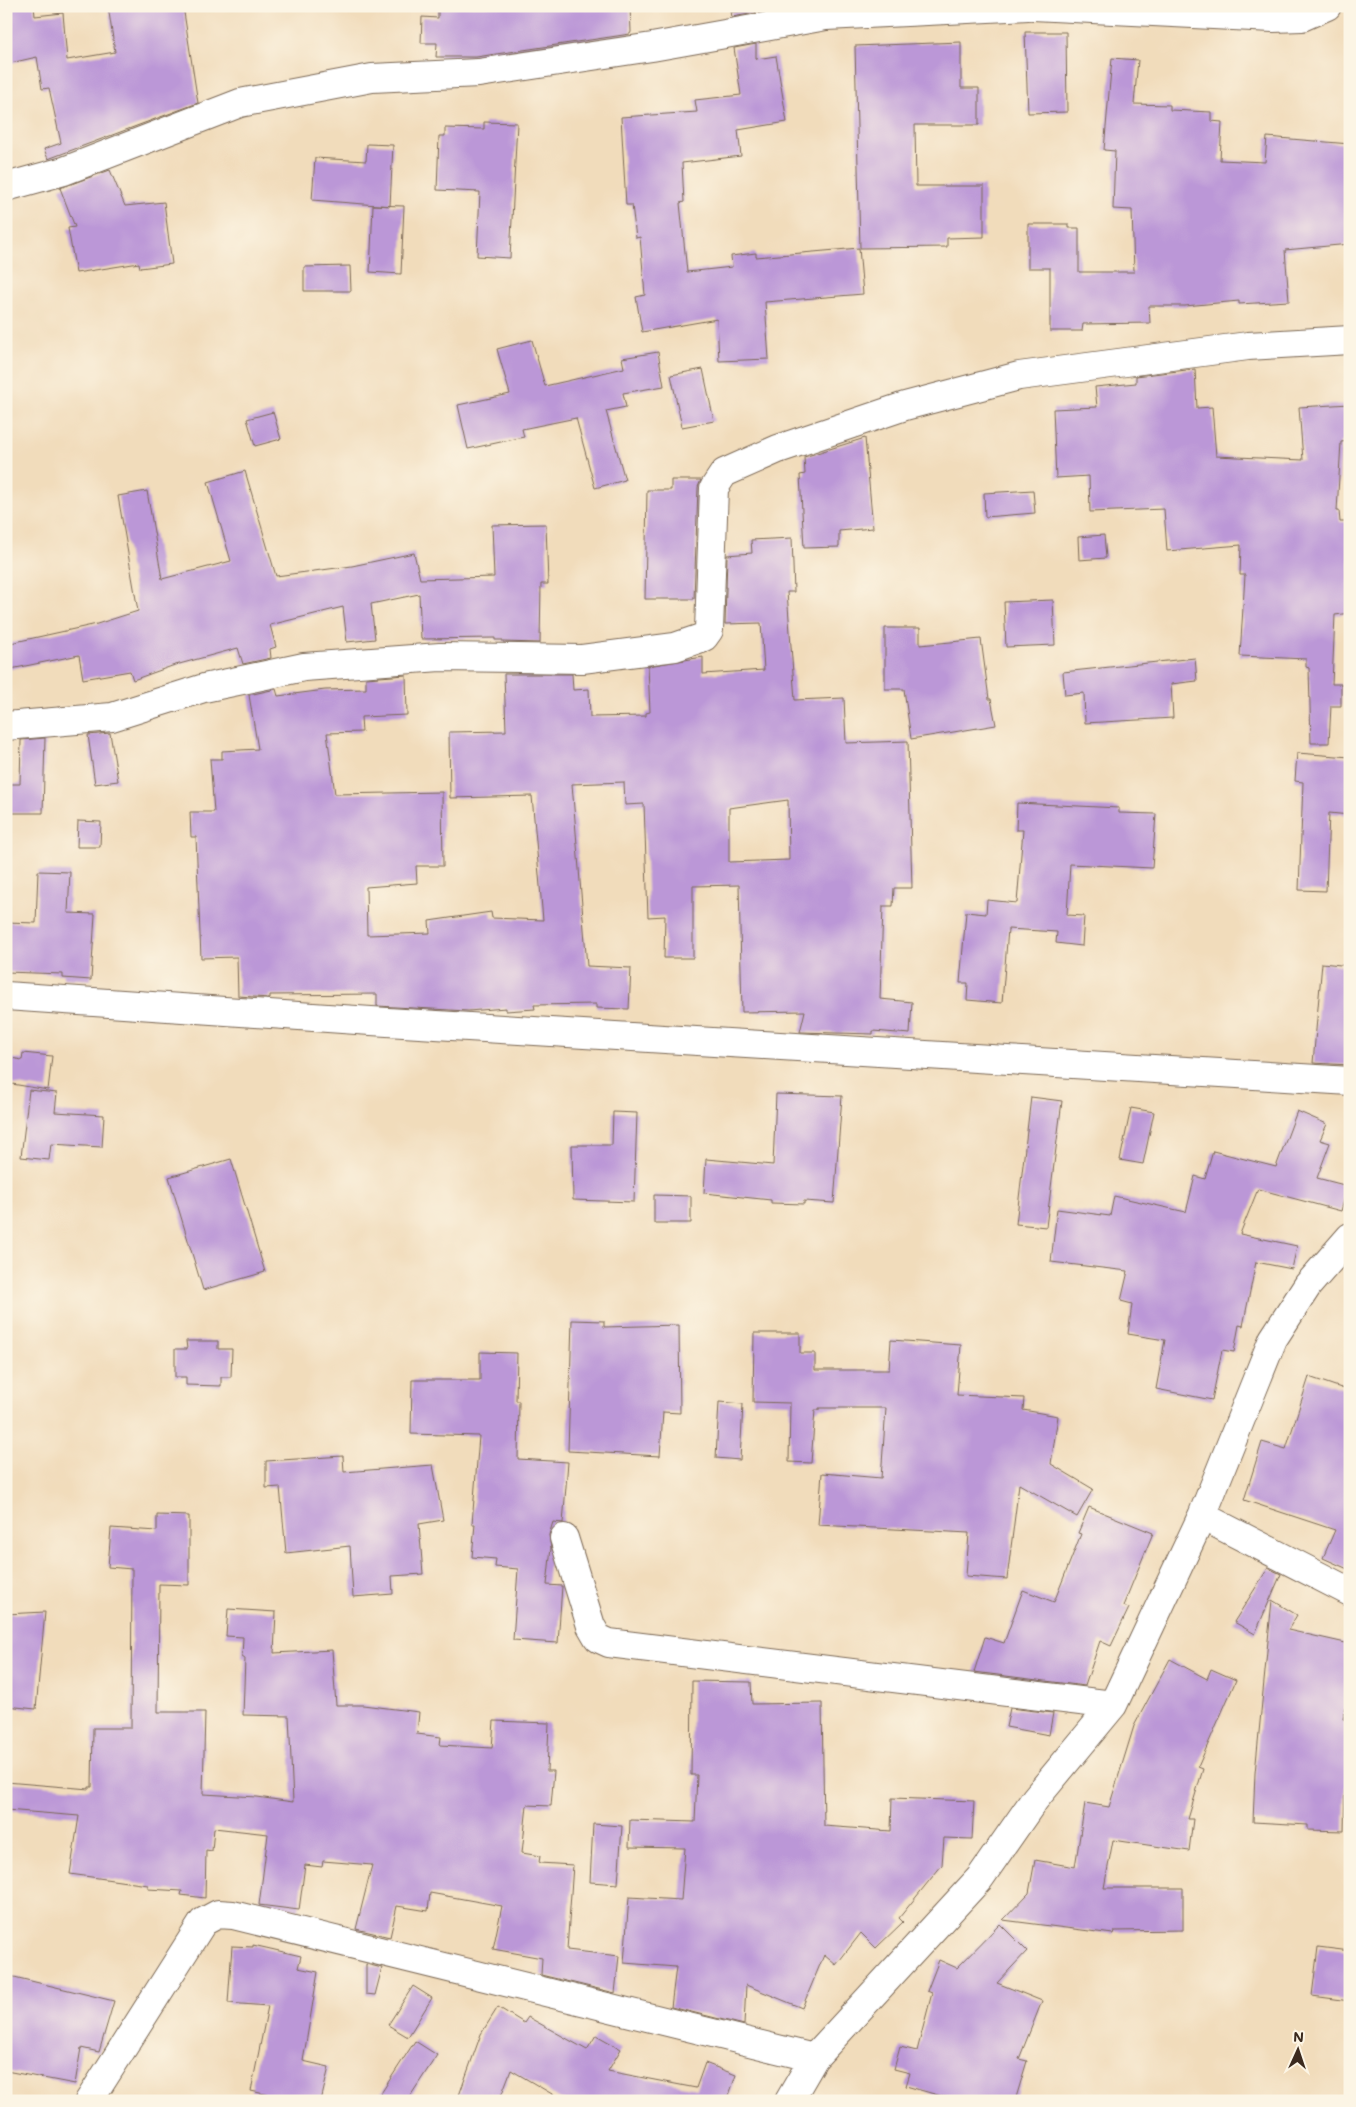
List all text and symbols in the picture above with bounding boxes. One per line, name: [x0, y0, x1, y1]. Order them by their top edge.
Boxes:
north arrow: [1274, 2024, 1324, 2074]
text: N: [1293, 2027, 1305, 2046]

